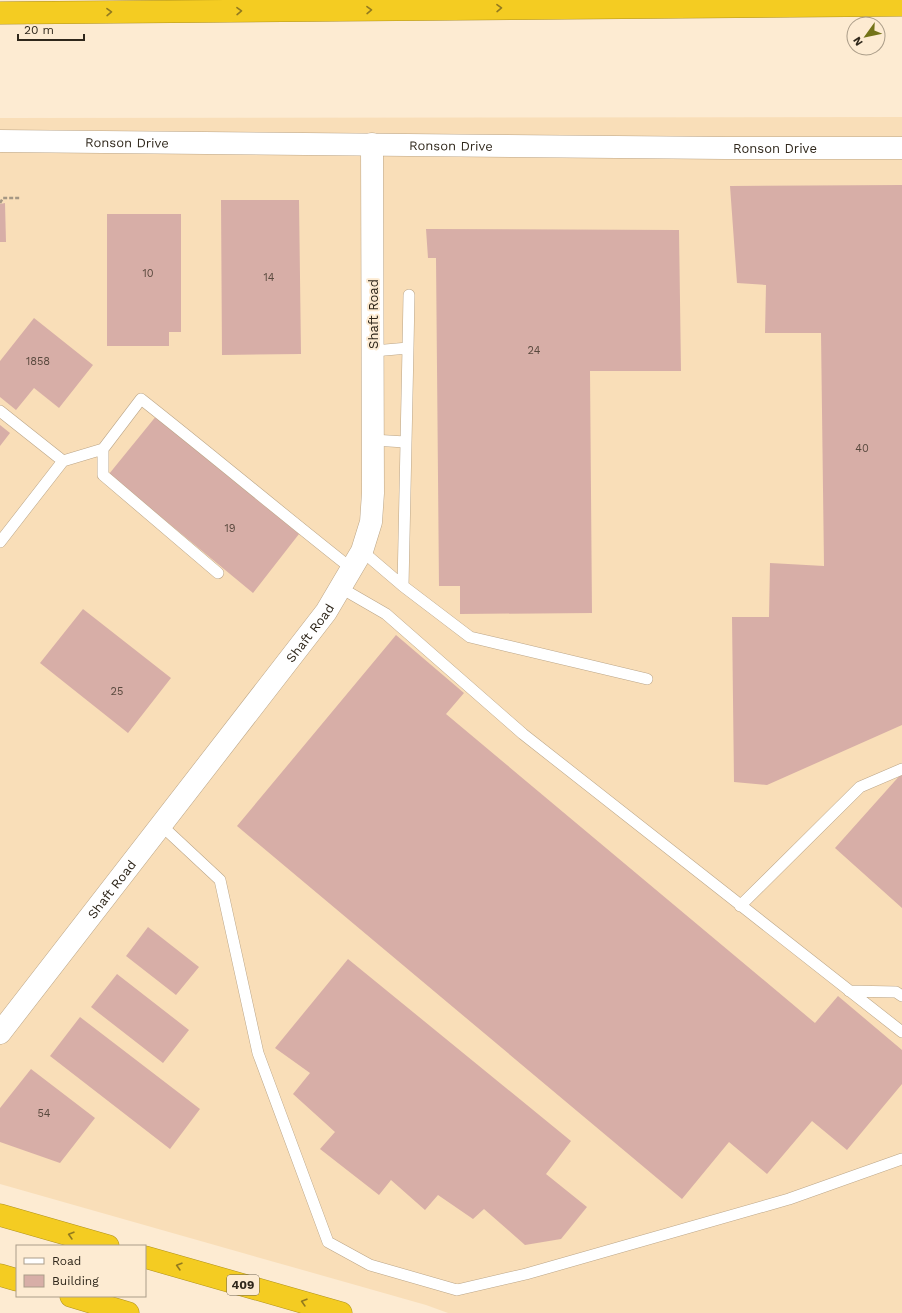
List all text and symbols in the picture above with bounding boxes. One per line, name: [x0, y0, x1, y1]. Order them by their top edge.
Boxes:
one-way arrow: [496, 4, 502, 12]
one-way arrow: [366, 5, 372, 14]
one-way arrow: [236, 7, 242, 15]
one-way arrow: [106, 8, 112, 16]
scale bar: [18, 16, 84, 42]
north arrow: [846, 16, 886, 56]
text: 20 m: [24, 23, 54, 37]
text: N: [850, 34, 866, 48]
street label: Ronson Drive: [85, 134, 169, 150]
street label: Ronson Drive: [409, 137, 493, 153]
street label: Ronson Drive: [733, 141, 817, 156]
house number: 10: [142, 267, 154, 280]
house number: 14: [263, 271, 275, 284]
street label: Shaft Road: [366, 279, 381, 349]
house number: 24: [528, 344, 541, 357]
house number: 1858: [26, 355, 50, 368]
house number: 40: [855, 442, 869, 455]
house number: 19: [224, 522, 236, 535]
street label: Shaft Road: [282, 601, 337, 665]
house number: 25: [111, 685, 123, 698]
street label: Shaft Road: [84, 857, 139, 921]
house number: 54: [37, 1107, 51, 1120]
one-way arrow: [67, 1231, 74, 1240]
legend: [16, 1245, 146, 1297]
text: Road: [52, 1254, 81, 1268]
one-way arrow: [176, 1262, 183, 1271]
text: Building: [52, 1274, 99, 1288]
road number: 409: [227, 1275, 259, 1295]
one-way arrow: [301, 1298, 308, 1307]

